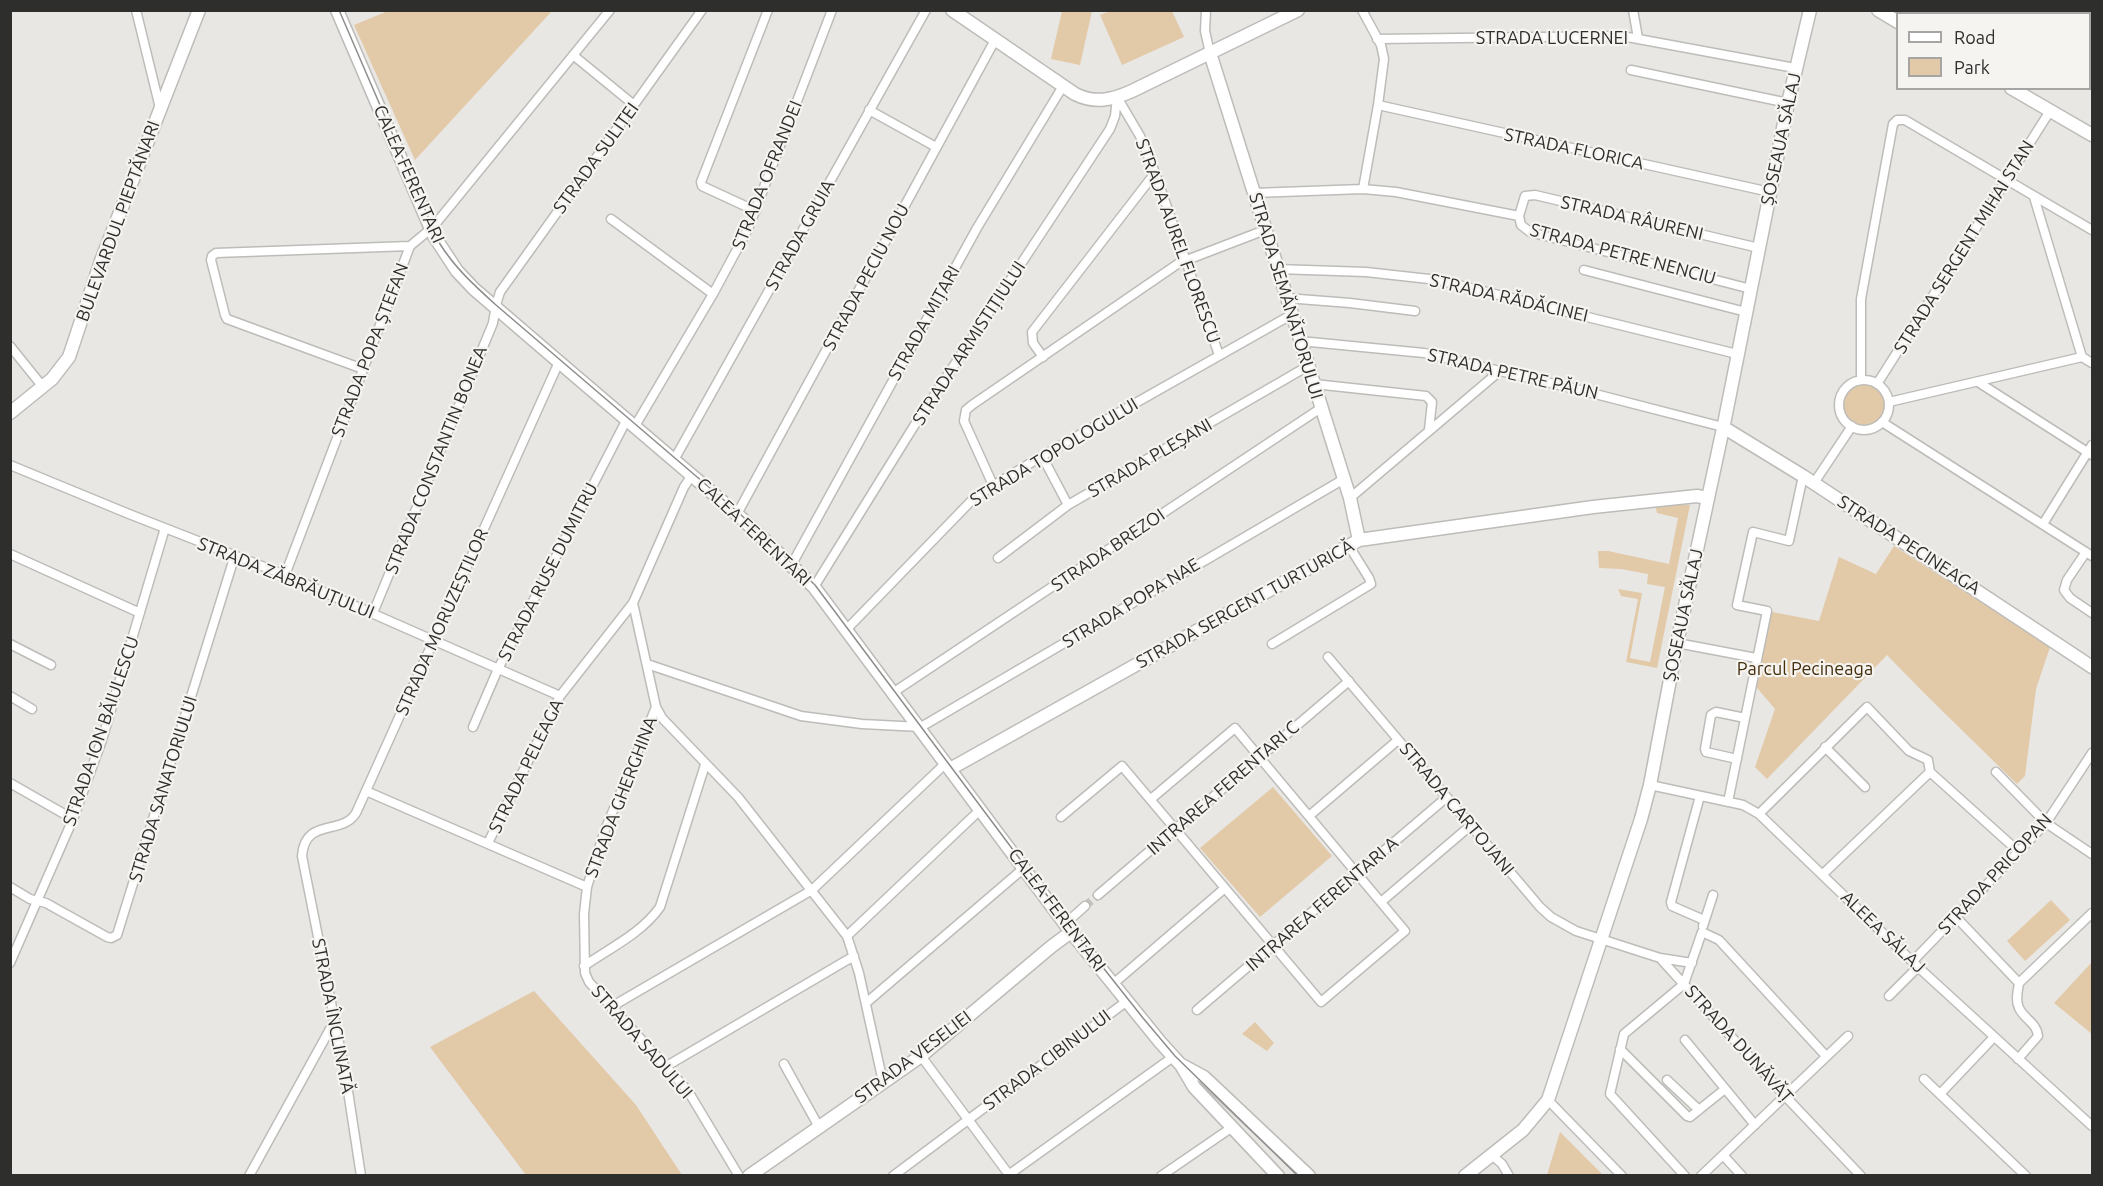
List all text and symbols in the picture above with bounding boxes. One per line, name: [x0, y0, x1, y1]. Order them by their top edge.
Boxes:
legend: [1896, 12, 2091, 90]
street label: STRADA LUCERNEI: [1476, 27, 1628, 49]
text: Road: [1954, 27, 1996, 47]
text: Park: [1954, 57, 1990, 77]
street label: ȘOSEAUA SĂLAJ: [1756, 71, 1806, 207]
street label: STRADA SULIȚEI: [549, 98, 643, 218]
street label: STRADA OFRANDEI: [727, 98, 807, 252]
street label: CALEA FERENTARI: [369, 102, 449, 246]
street label: BULEVARDUL PIEPTĂNARI: [72, 118, 164, 324]
street label: STRADA FLORICA: [1502, 124, 1646, 174]
street label: STRADA AUREL FLORESCU: [1131, 136, 1225, 346]
street label: STRADA SERGENT MIHAI STAN: [1889, 137, 2039, 357]
street label: STRADA GRUIA: [761, 176, 839, 294]
street label: STRADA SEMĂNĂTORULUI: [1244, 190, 1328, 402]
street label: STRADA RÂURENI: [1559, 191, 1705, 245]
street label: STRADA PECIU NOU: [818, 200, 914, 354]
street label: STRADA PETRE NENCIU: [1528, 219, 1718, 289]
street label: STRADA ARMISTIȚIULUI: [908, 257, 1030, 429]
street label: STRADA POPA ȘTEFAN: [327, 260, 413, 440]
street label: STRADA MIȚARI: [884, 262, 964, 384]
street label: STRADA RĂDĂCINEI: [1428, 269, 1590, 327]
street label: STRADA CONSTANTIN BONEA: [380, 343, 492, 577]
street label: STRADA PETRE PĂUN: [1426, 344, 1600, 404]
street label: STRADA TOPOLOGULUI: [966, 393, 1142, 511]
street label: STRADA PLEȘANI: [1084, 414, 1216, 502]
street label: CALEA FERENTARI: [692, 473, 816, 591]
street label: STRADA RUSE DUMITRU: [494, 479, 602, 665]
street label: STRADA PECINEAGA: [1834, 491, 1984, 599]
street label: STRADA BREZOI: [1047, 504, 1169, 596]
street label: STRADA MORUZEȘTILOR: [391, 525, 493, 719]
street label: STRADA ZĂBRĂUȚULUI: [194, 533, 378, 623]
street label: STRADA SERGENT TURTURICĂ: [1132, 535, 1358, 673]
street label: ȘOSEAUA SĂLAJ: [1658, 547, 1708, 683]
street label: STRADA POPA NAE: [1058, 553, 1204, 653]
street label: STRADA ION BĂIULESCU: [58, 634, 144, 828]
park label: Parcul Pecineaga: [1737, 658, 1873, 680]
street label: STRADA SANATORIULUI: [124, 693, 202, 885]
street label: STRADA PELEAGA: [484, 695, 568, 837]
street label: STRADA GHERGHINA: [580, 714, 662, 880]
street label: INTRAREA FERENTARI C: [1143, 716, 1303, 860]
street label: STRADA CARTOJANI: [1395, 738, 1519, 880]
street label: STRADA PRICOPAN: [1934, 809, 2056, 939]
street label: INTRAREA FERENTARI A: [1242, 832, 1402, 976]
street label: CALEA FERENTARI: [1004, 844, 1110, 976]
street label: ALEEA SĂLAJ: [1836, 886, 1930, 978]
street label: STRADA ÎNCLINATĂ: [307, 937, 359, 1095]
street label: STRADA SADULUI: [587, 981, 697, 1103]
street label: STRADA DUNĂVĂȚ: [1680, 981, 1798, 1107]
street label: STRADA CIBINULUI: [979, 1005, 1115, 1115]
street label: STRADA VESELIEI: [850, 1006, 976, 1108]

